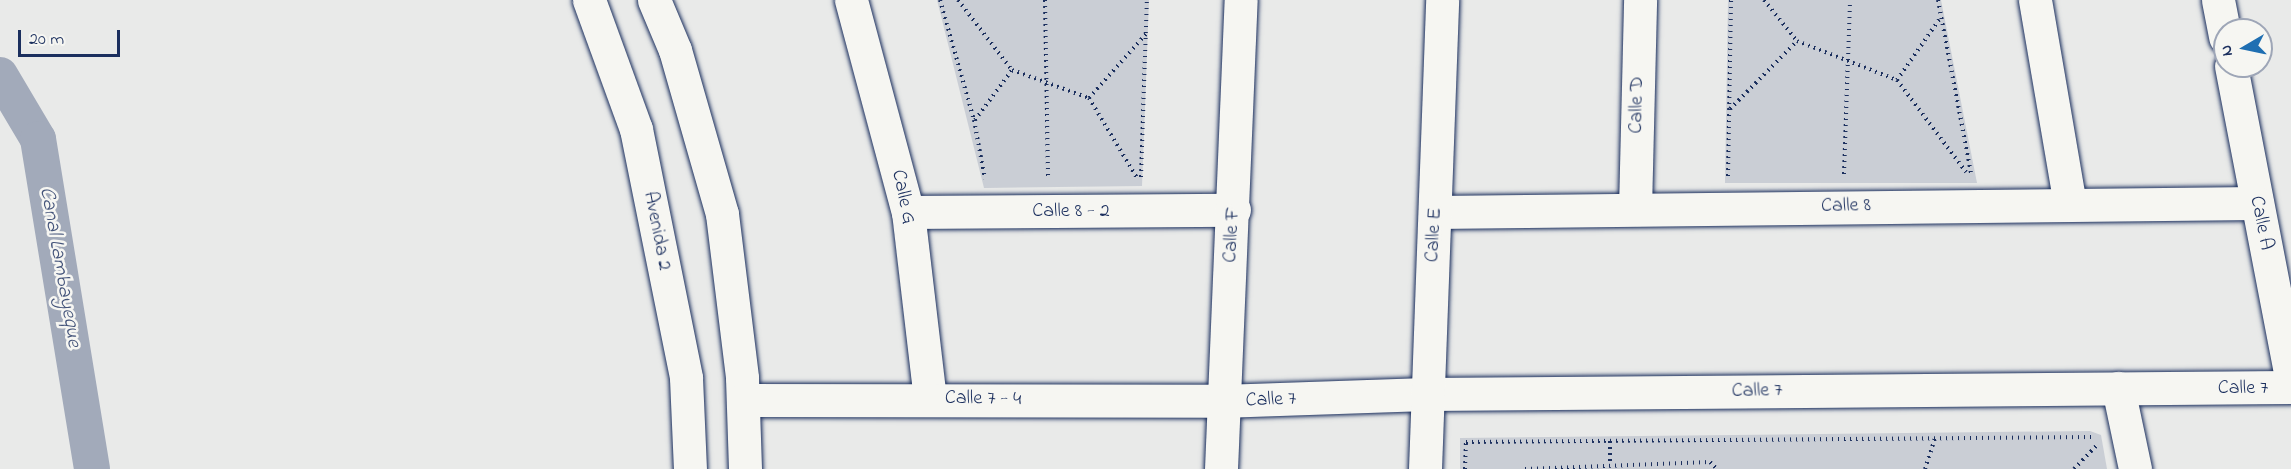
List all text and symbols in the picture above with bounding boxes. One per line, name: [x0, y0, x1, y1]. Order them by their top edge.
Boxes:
scale bar: [21, 18, 123, 56]
north arrow: [2213, 18, 2273, 78]
text: 20 m: [29, 27, 64, 53]
text: N: [2214, 43, 2240, 58]
street label: Calle D: [1625, 76, 1649, 134]
street label: Calle G: [886, 168, 920, 226]
water label: Canal Lambayeque: [33, 185, 87, 349]
street label: Avenida 2: [638, 189, 676, 273]
street label: Calle 8: [1821, 194, 1871, 218]
street label: Calle A: [2244, 194, 2278, 252]
street label: Calle 8 - 2: [1032, 199, 1110, 223]
street label: Calle F: [1219, 207, 1245, 263]
street label: Calle E: [1421, 207, 1447, 263]
street label: Calle 7: [2218, 376, 2268, 400]
street label: Calle 7: [1731, 379, 1783, 403]
street label: Calle 7 - 4: [945, 386, 1021, 412]
street label: Calle 7: [1245, 387, 1297, 413]

